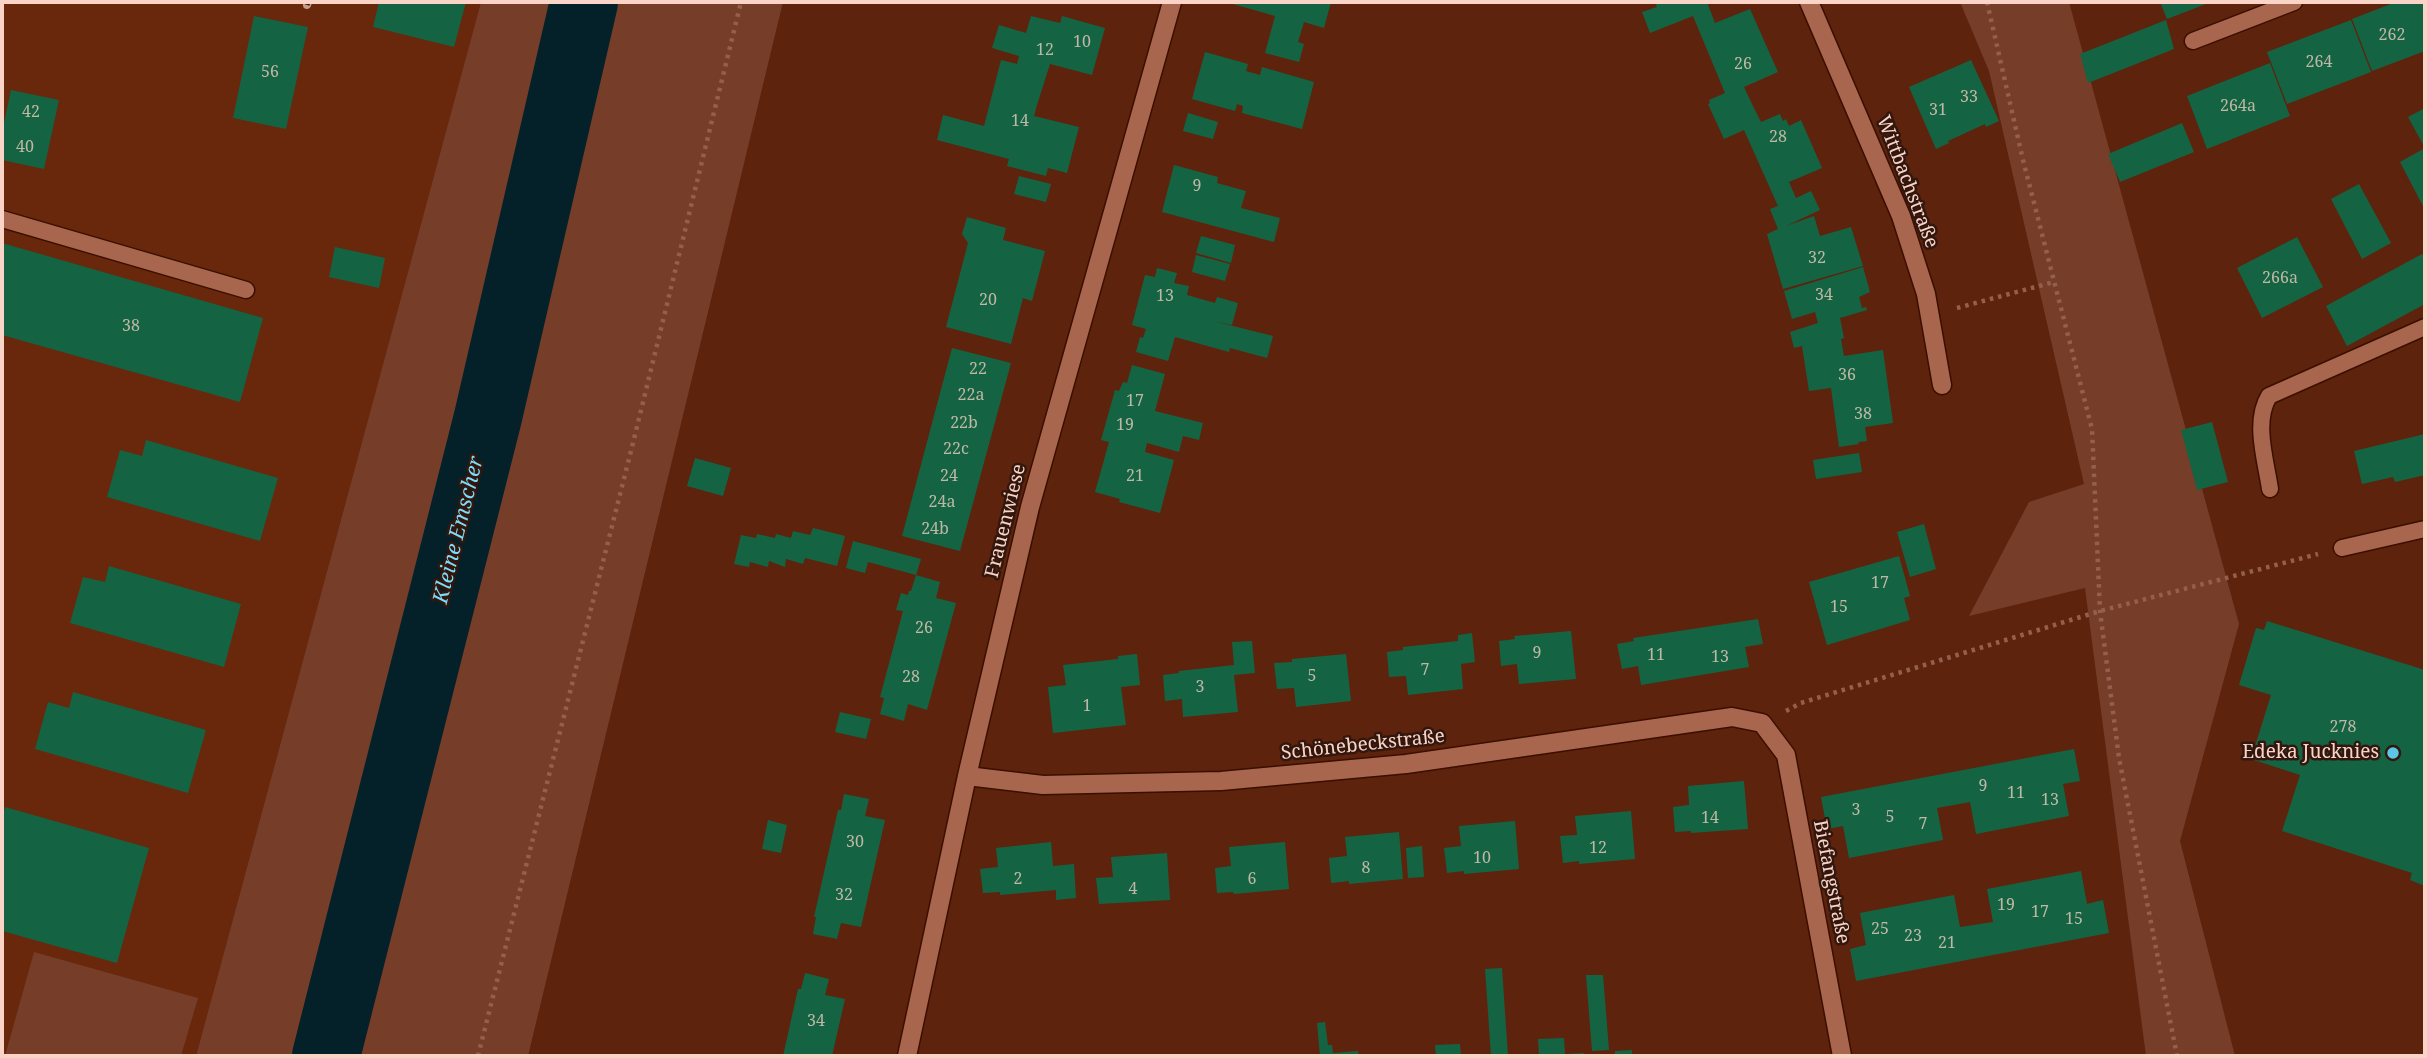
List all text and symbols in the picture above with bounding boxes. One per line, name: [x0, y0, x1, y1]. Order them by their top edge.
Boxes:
house number: 262: [2379, 25, 2405, 45]
house number: 10: [1073, 32, 1091, 52]
house number: 12: [1036, 40, 1054, 60]
house number: 264: [2306, 52, 2332, 72]
house number: 26: [1734, 54, 1752, 74]
house number: 56: [261, 62, 279, 82]
house number: 33: [1960, 87, 1978, 107]
house number: 264a: [2220, 96, 2256, 116]
house number: 31: [1929, 100, 1947, 120]
house number: 42: [22, 102, 40, 122]
house number: 14: [1011, 111, 1029, 131]
street label: Wittbachstraße: [1871, 113, 1943, 251]
house number: 28: [1769, 127, 1787, 147]
house number: 40: [16, 137, 34, 157]
house number: 9: [1193, 176, 1201, 196]
house number: 32: [1808, 248, 1826, 268]
house number: 266a: [2262, 268, 2298, 288]
house number: 34: [1815, 285, 1833, 305]
house number: 13: [1156, 286, 1174, 306]
house number: 20: [979, 290, 997, 310]
house number: 38: [122, 316, 140, 336]
house number: 22: [969, 359, 987, 379]
house number: 36: [1838, 365, 1856, 385]
house number: 22a: [958, 385, 984, 405]
house number: 17: [1126, 391, 1144, 411]
house number: 38: [1854, 404, 1872, 424]
house number: 22b: [950, 413, 978, 433]
house number: 19: [1116, 415, 1134, 435]
house number: 22c: [943, 439, 969, 459]
water label: Kleine Emscher: [429, 454, 489, 606]
street label: Frauenwiese: [981, 462, 1031, 580]
house number: 24: [940, 466, 958, 486]
house number: 21: [1126, 466, 1144, 486]
house number: 24a: [929, 492, 955, 512]
house number: 24b: [921, 519, 949, 539]
house number: 17: [1871, 573, 1889, 593]
house number: 15: [1830, 597, 1848, 617]
house number: 26: [915, 618, 933, 638]
house number: 9: [1533, 643, 1541, 663]
house number: 11: [1647, 645, 1665, 665]
house number: 13: [1711, 647, 1729, 667]
house number: 7: [1421, 660, 1429, 680]
house number: 5: [1308, 666, 1316, 686]
house number: 28: [902, 667, 920, 687]
house number: 3: [1196, 677, 1204, 697]
house number: 1: [1083, 696, 1091, 716]
house number: 278: [2330, 717, 2356, 737]
street label: Schönebeckstraße: [1280, 725, 1446, 765]
place label: Edeka Jucknies: [2242, 742, 2379, 764]
marker: Edeka Jucknies: [2385, 745, 2401, 761]
house number: 9: [1979, 776, 1987, 796]
house number: 11: [2007, 783, 2025, 803]
house number: 13: [2041, 790, 2059, 810]
house number: 3: [1852, 800, 1860, 820]
house number: 5: [1886, 807, 1894, 827]
house number: 14: [1701, 808, 1719, 828]
house number: 7: [1919, 814, 1927, 834]
street label: Biefangstraße: [1808, 818, 1854, 946]
house number: 30: [846, 832, 864, 852]
house number: 12: [1589, 838, 1607, 858]
house number: 10: [1473, 848, 1491, 868]
house number: 8: [1362, 858, 1370, 878]
house number: 2: [1014, 869, 1022, 889]
house number: 6: [1248, 869, 1256, 889]
house number: 4: [1129, 879, 1137, 899]
house number: 32: [835, 885, 853, 905]
house number: 19: [1997, 895, 2015, 915]
house number: 17: [2031, 902, 2049, 922]
house number: 15: [2065, 909, 2083, 929]
house number: 25: [1871, 919, 1889, 939]
house number: 23: [1904, 926, 1922, 946]
house number: 21: [1938, 933, 1956, 953]
house number: 34: [807, 1011, 825, 1031]

